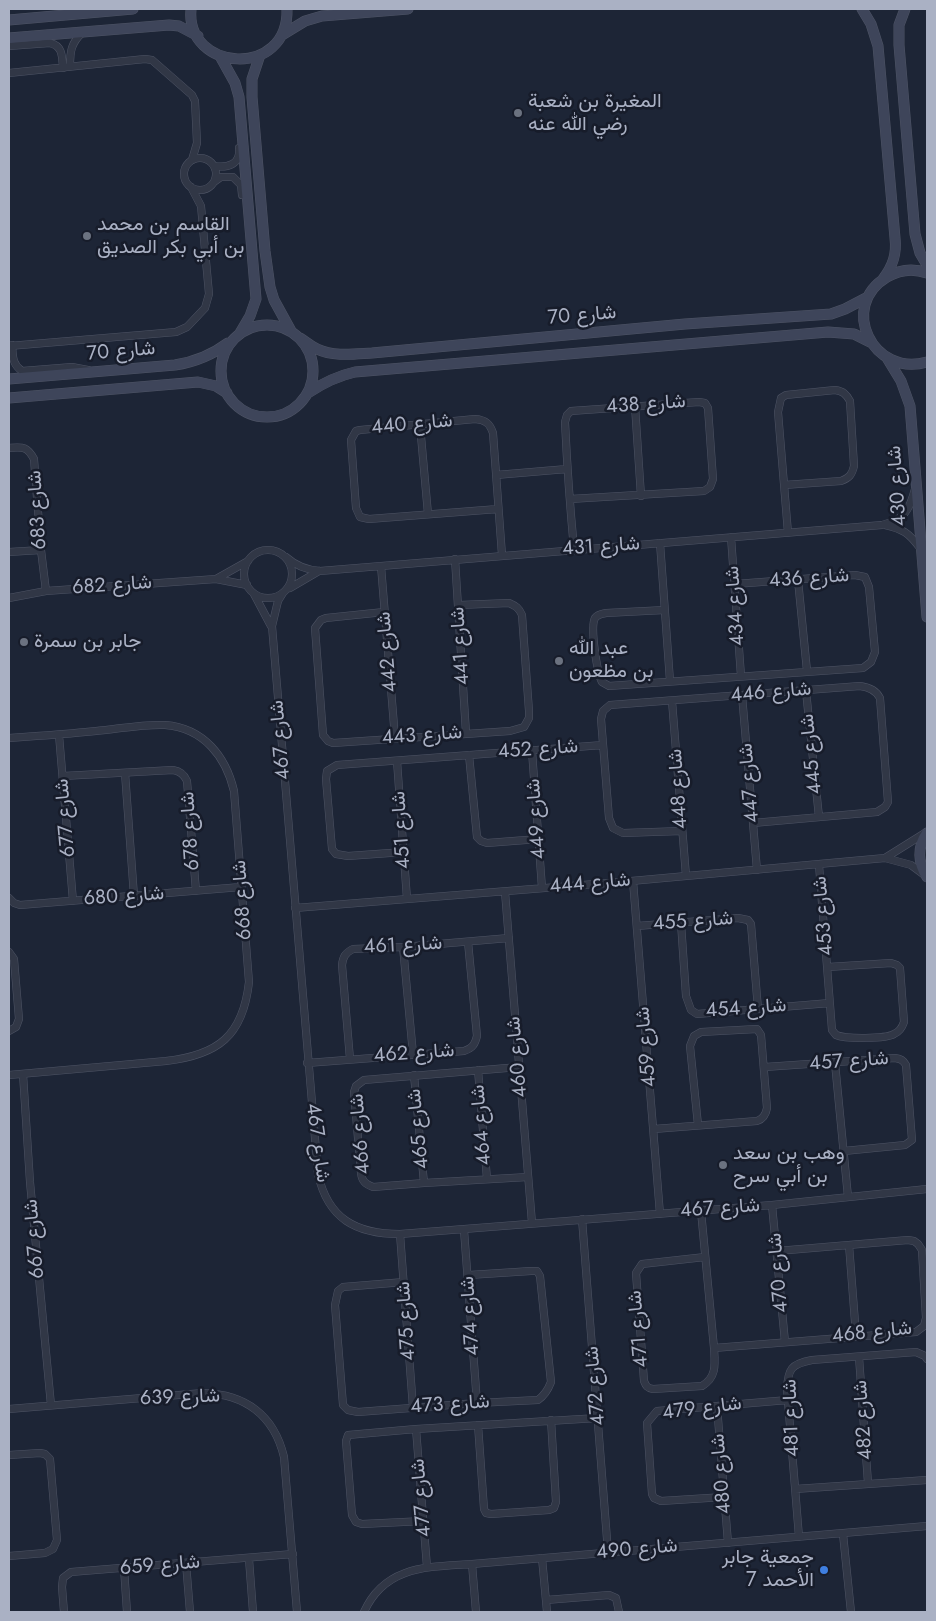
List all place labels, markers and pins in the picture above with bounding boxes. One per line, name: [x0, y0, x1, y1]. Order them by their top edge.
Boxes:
place label: المغيرة بن شعبة رضي الله عنه: [528, 90, 662, 137]
marker: المغيرة بن شعبة رضي الله عنه: [512, 107, 524, 119]
place label: القاسم بن محمد بن أبي بكر الصديق: [97, 213, 244, 260]
marker: القاسم بن محمد بن أبي بكر الصديق: [81, 230, 93, 242]
place label: جابر بن سمرة: [34, 630, 141, 654]
marker: جابر بن سمرة: [18, 636, 30, 648]
place label: عبد الله بن مظعون: [569, 637, 653, 684]
marker: عبد الله بن مظعون: [553, 655, 565, 667]
place label: وهب بن سعد بن أبي سرح: [733, 1142, 845, 1189]
marker: وهب بن سعد بن أبي سرح: [717, 1159, 729, 1171]
place label: جمعية جابر الأحمد 7: [722, 1546, 814, 1593]
marker: جمعية جابر الأحمد 7: [818, 1564, 830, 1576]

